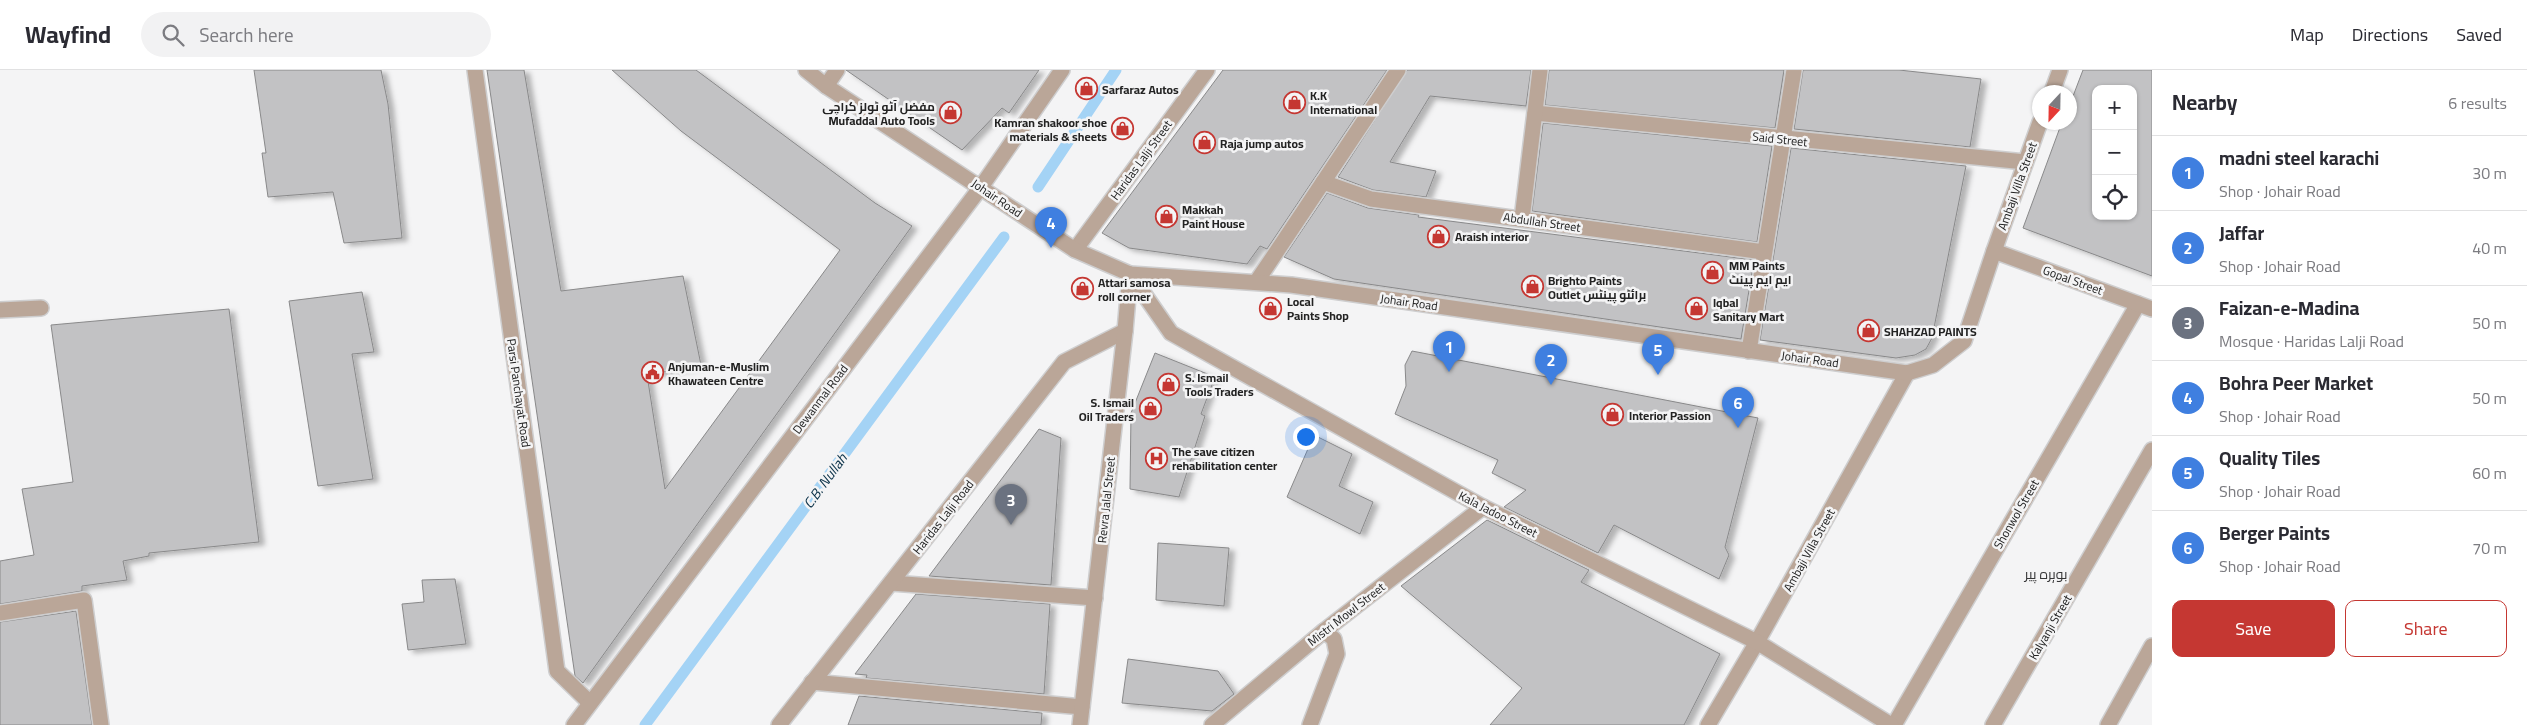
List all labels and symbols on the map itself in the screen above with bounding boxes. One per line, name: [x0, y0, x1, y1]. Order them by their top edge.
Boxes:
shop icon: Sarfaraz Autos: [1074, 77, 1098, 101]
place label: Sarfaraz Autos: [1102, 78, 1179, 101]
place label: K.K International: [1310, 84, 1377, 121]
north arrow: [2032, 85, 2077, 130]
shop icon: K.K International: [1282, 90, 1306, 114]
place label: مفضل آٹو ٹولز کراچی Mufaddal Auto Tools: [822, 95, 935, 132]
shop icon: مفضل آٹو ٹولز کراچی Mufaddal Auto Tools: [939, 101, 963, 125]
place label: Kamran shakoor shoe materials & sheets: [994, 111, 1107, 148]
street label: Haridas Lalji Street: [1104, 114, 1179, 205]
shop icon: Kamran shakoor shoe materials & sheets: [1111, 117, 1135, 141]
street label: Said Street: [1751, 125, 1809, 153]
shop icon: Raja jump autos: [1192, 131, 1216, 155]
place label: Raja jump autos: [1220, 132, 1304, 155]
street label: Ambaji Villa Street: [1990, 138, 2044, 233]
street label: Johair Road: [967, 172, 1027, 224]
place label: Makkah Paint House: [1182, 198, 1245, 235]
shop icon: Makkah Paint House: [1154, 204, 1178, 228]
street label: Abdullah Street: [1502, 205, 1583, 239]
pin: 4: [1035, 207, 1067, 248]
shop icon: Araish interior: [1427, 224, 1451, 248]
place label: Araish interior: [1455, 225, 1530, 248]
place label: MM Paints ایم ایم پینٹ: [1729, 254, 1791, 291]
street label: Gopal Street: [2040, 259, 2107, 302]
shop icon: MM Paints ایم ایم پینٹ: [1701, 260, 1725, 284]
place label: Brighto Paints Outlet برائٹو پینٹس: [1548, 269, 1646, 306]
place label: Attari samosa roll corner: [1098, 271, 1171, 308]
shop icon: Brighto Paints Outlet برائٹو پینٹس: [1520, 275, 1544, 299]
shop icon: Attari samosa roll corner: [1070, 277, 1094, 301]
street label: Johair Road: [1379, 287, 1439, 317]
place label: Local Paints Shop: [1287, 290, 1349, 327]
place label: Iqbal Sanitary Mart: [1713, 291, 1785, 328]
shop icon: Local Paints Shop: [1259, 296, 1283, 320]
shop icon: Iqbal Sanitary Mart: [1685, 297, 1709, 321]
shop icon: SHAHZAD PAINTS: [1856, 319, 1880, 343]
place label: SHAHZAD PAINTS: [1884, 320, 1977, 343]
pin: 1: [1433, 331, 1465, 372]
pin: 5: [1642, 334, 1674, 375]
street label: Parsi Panchayat Road: [500, 337, 538, 449]
pin: 2: [1535, 344, 1567, 385]
street label: Johair Road: [1780, 344, 1840, 374]
place label: Anjuman-e-Muslim Khawateen Centre: [668, 355, 769, 392]
street label: Dewanmal Road: [786, 359, 854, 439]
public building icon: Anjuman-e-Muslim Khawateen Centre: [640, 361, 664, 385]
place label: S. Ismail Tools Traders: [1185, 366, 1254, 403]
shop icon: S. Ismail Tools Traders: [1157, 372, 1181, 396]
pin: 6: [1722, 387, 1754, 428]
place label: S. Ismail Oil Traders: [1079, 391, 1134, 428]
shop icon: S. Ismail Oil Traders: [1138, 397, 1162, 421]
shop icon: Interior Passion: [1601, 403, 1625, 427]
place label: Interior Passion: [1629, 404, 1711, 427]
your location: [1293, 424, 1319, 450]
place label: The save citizen rehabilitation center: [1172, 440, 1278, 477]
hospital icon: The save citizen rehabilitation center: [1144, 446, 1168, 470]
water label: C.B. Nullah: [796, 447, 854, 514]
street label: Revra Jalal Street: [1090, 455, 1122, 544]
street label: Haridas Lalji Road: [906, 474, 980, 560]
street label: Shonwol Street: [1987, 474, 2046, 553]
pin: 3: [995, 484, 1027, 525]
street label: Kala Jadoo Street: [1454, 484, 1542, 544]
street label: Ambaji Villa Street: [1777, 503, 1842, 596]
district label: بوہرہ پیر: [2023, 561, 2068, 587]
street label: Mistri Mowl Street: [1302, 576, 1391, 652]
street label: Kalyanji Street: [2022, 589, 2079, 664]

